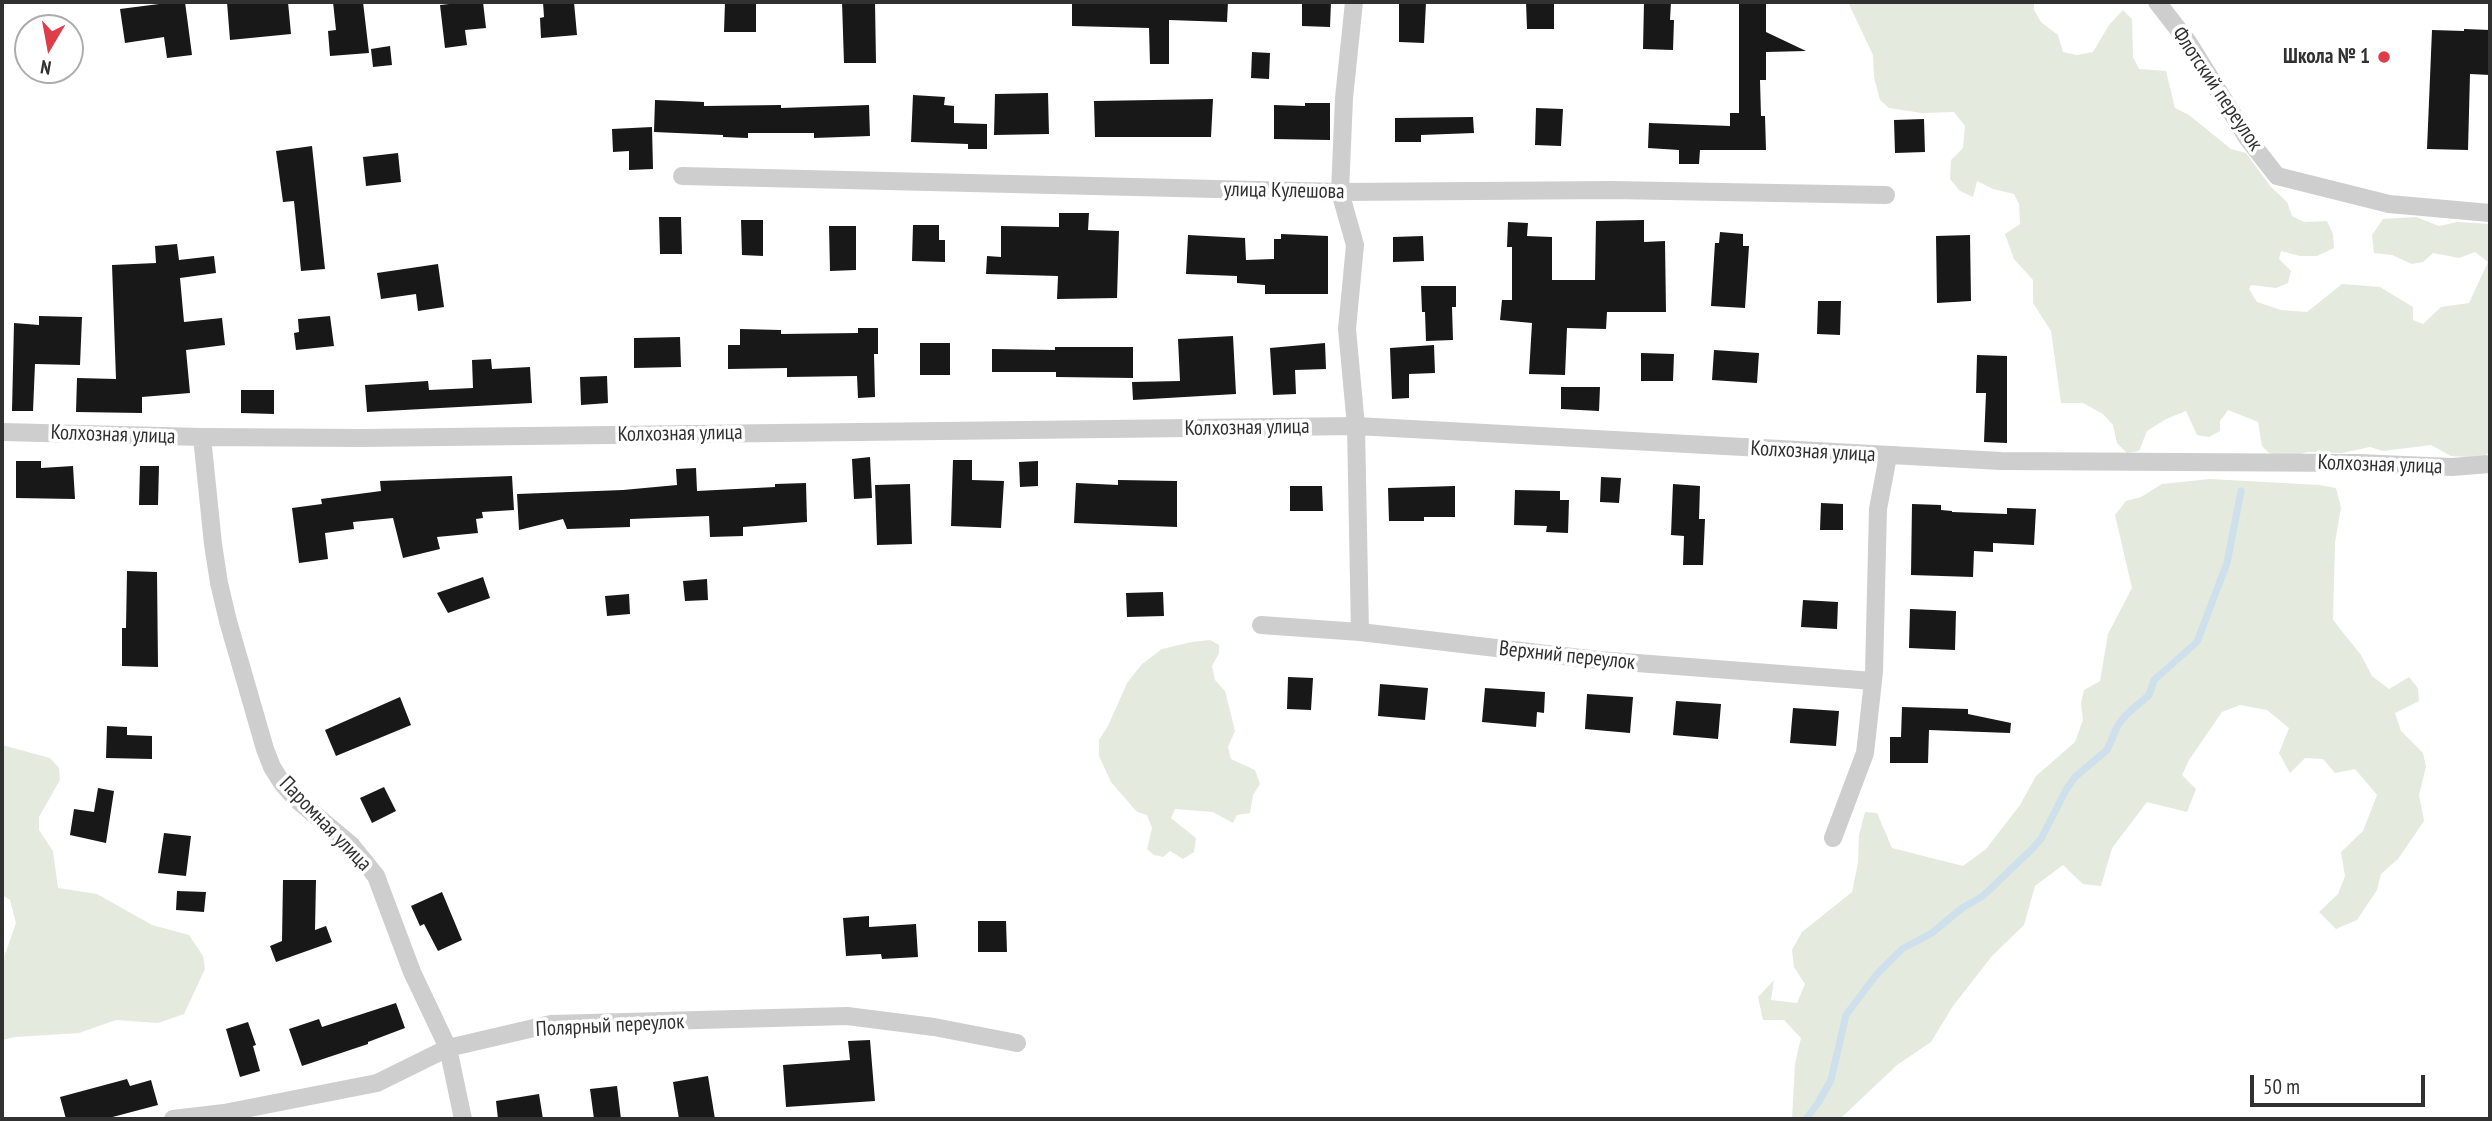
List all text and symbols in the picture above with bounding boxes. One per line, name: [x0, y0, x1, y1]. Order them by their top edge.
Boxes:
north arrow: [14, 14, 84, 84]
street label: Флотский переулок: [2166, 22, 2268, 156]
place label: Школа № 1: [2283, 44, 2370, 70]
marker: Школа № 1: [2376, 49, 2392, 65]
text: N: [39, 55, 53, 80]
street label: улица Кулешова: [1223, 177, 1345, 205]
street label: Колхозная улица: [1184, 414, 1310, 442]
street label: Колхозная улица: [50, 420, 176, 450]
street label: Колхозная улица: [617, 420, 743, 448]
street label: Колхозная улица: [1750, 436, 1876, 468]
street label: Колхозная улица: [2317, 450, 2443, 480]
street label: Верхний переулок: [1498, 636, 1636, 676]
street label: Паромная улица: [274, 771, 376, 877]
street label: Полярный переулок: [535, 1010, 685, 1042]
scale bar: [2254, 1062, 2429, 1106]
text: 50 m: [2263, 1073, 2300, 1100]

